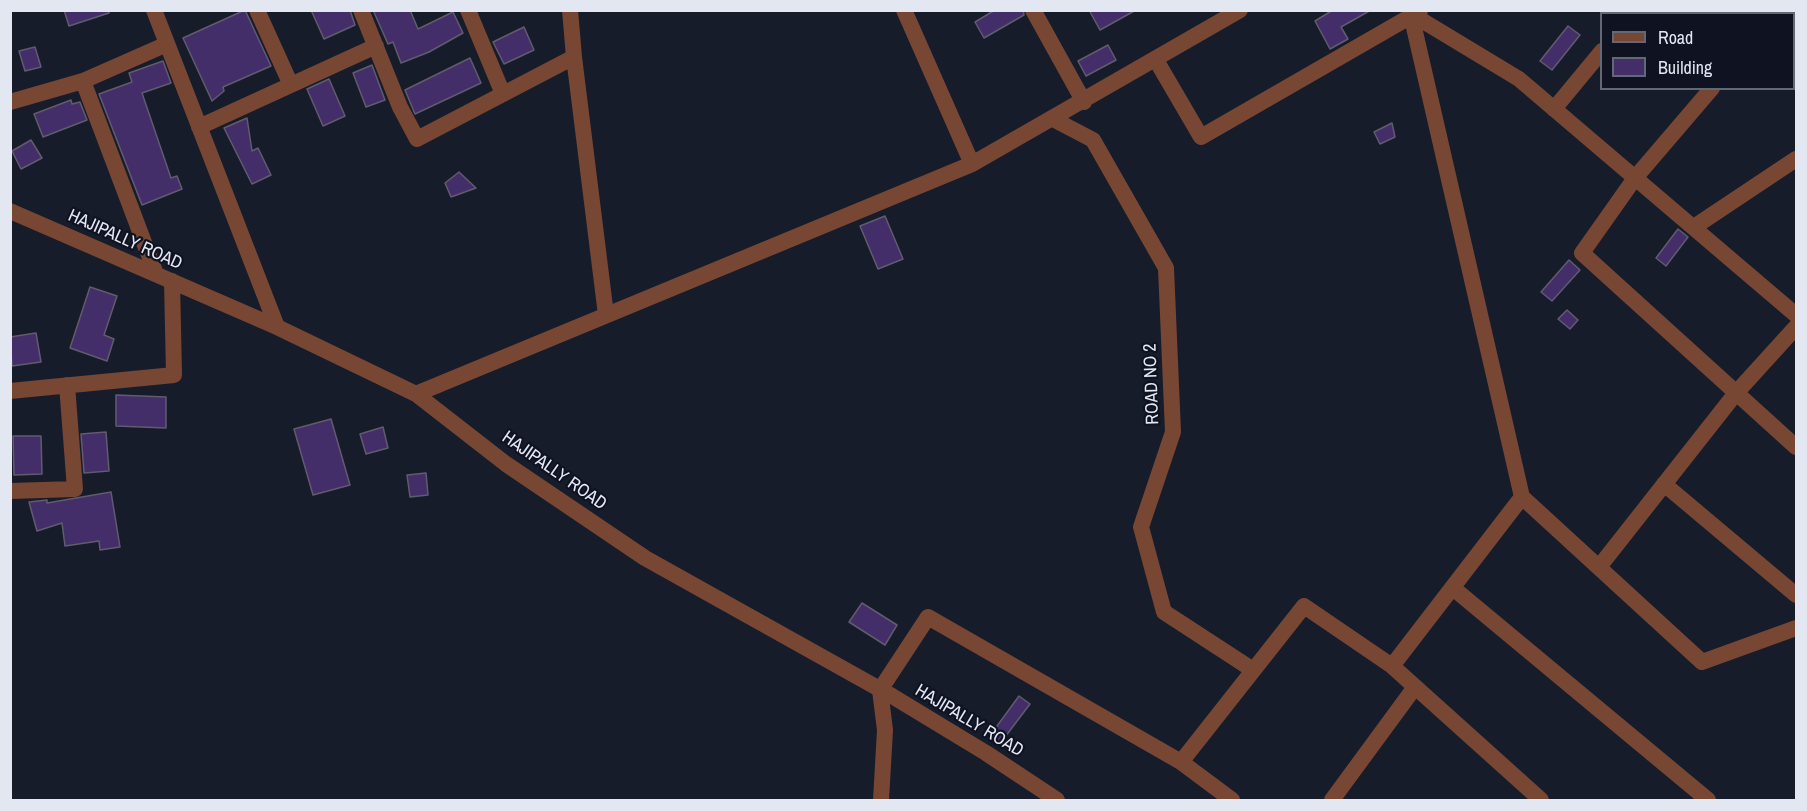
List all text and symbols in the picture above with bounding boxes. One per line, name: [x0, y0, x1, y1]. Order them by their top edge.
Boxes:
legend: [1600, 12, 1795, 90]
text: Road: [1658, 25, 1693, 50]
text: Building: [1658, 55, 1712, 80]
street label: HAJIPALLY ROAD: [65, 205, 185, 275]
street label: ROAD NO 2: [1140, 343, 1164, 425]
street label: HAJIPALLY ROAD: [498, 427, 610, 515]
street label: HAJIPALLY ROAD: [911, 680, 1027, 762]

